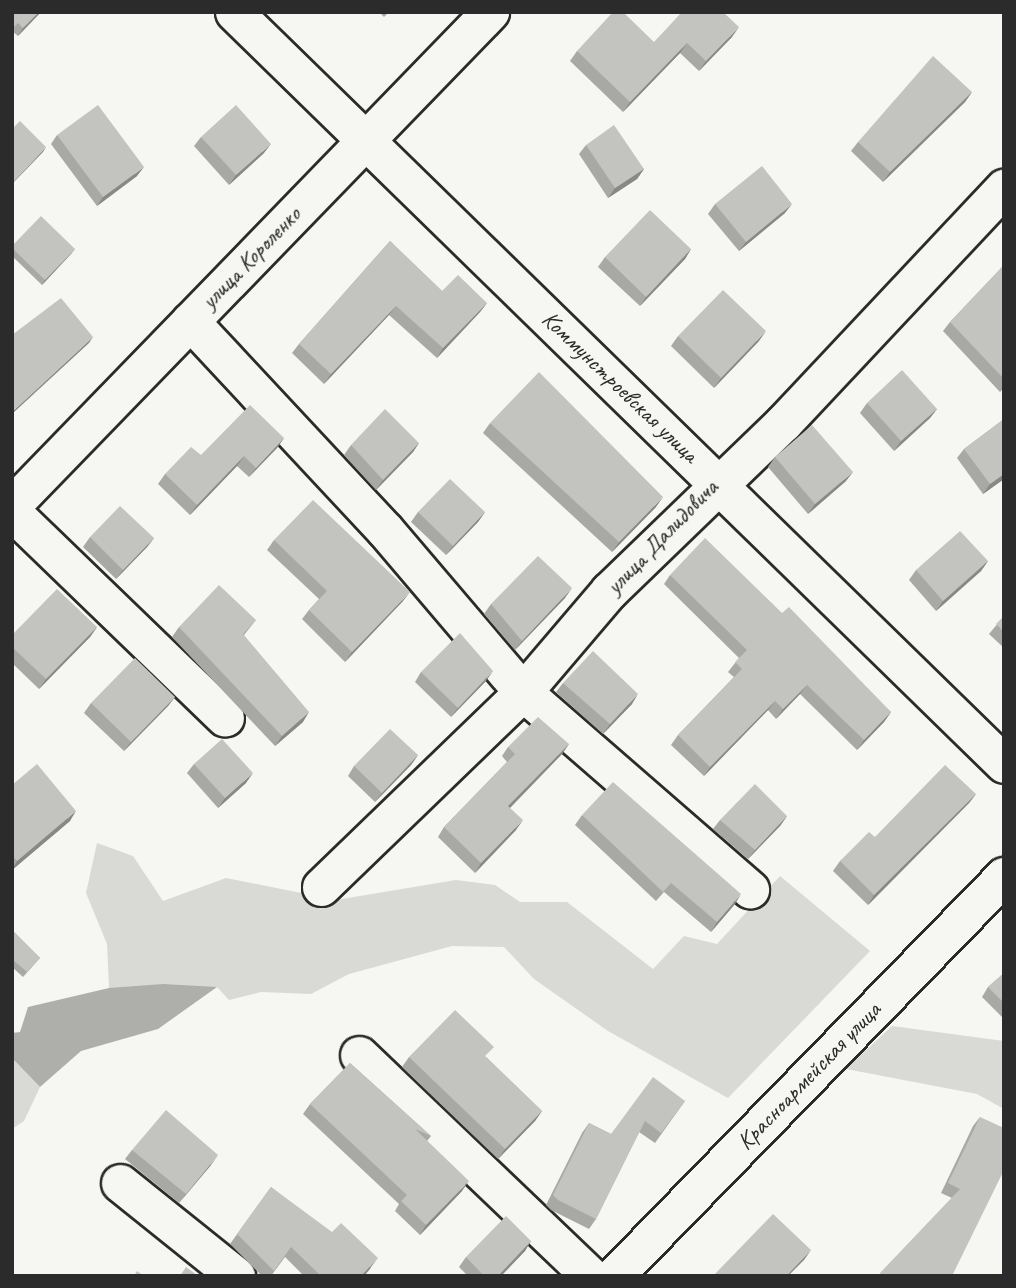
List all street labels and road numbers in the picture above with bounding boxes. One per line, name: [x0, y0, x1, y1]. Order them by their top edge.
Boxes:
street label: улица Короленко: [195, 201, 307, 315]
street label: Коммунстроевская улица: [536, 305, 704, 469]
street label: улица Далидовича: [600, 473, 724, 601]
street label: Красноармейская улица: [730, 995, 888, 1157]

